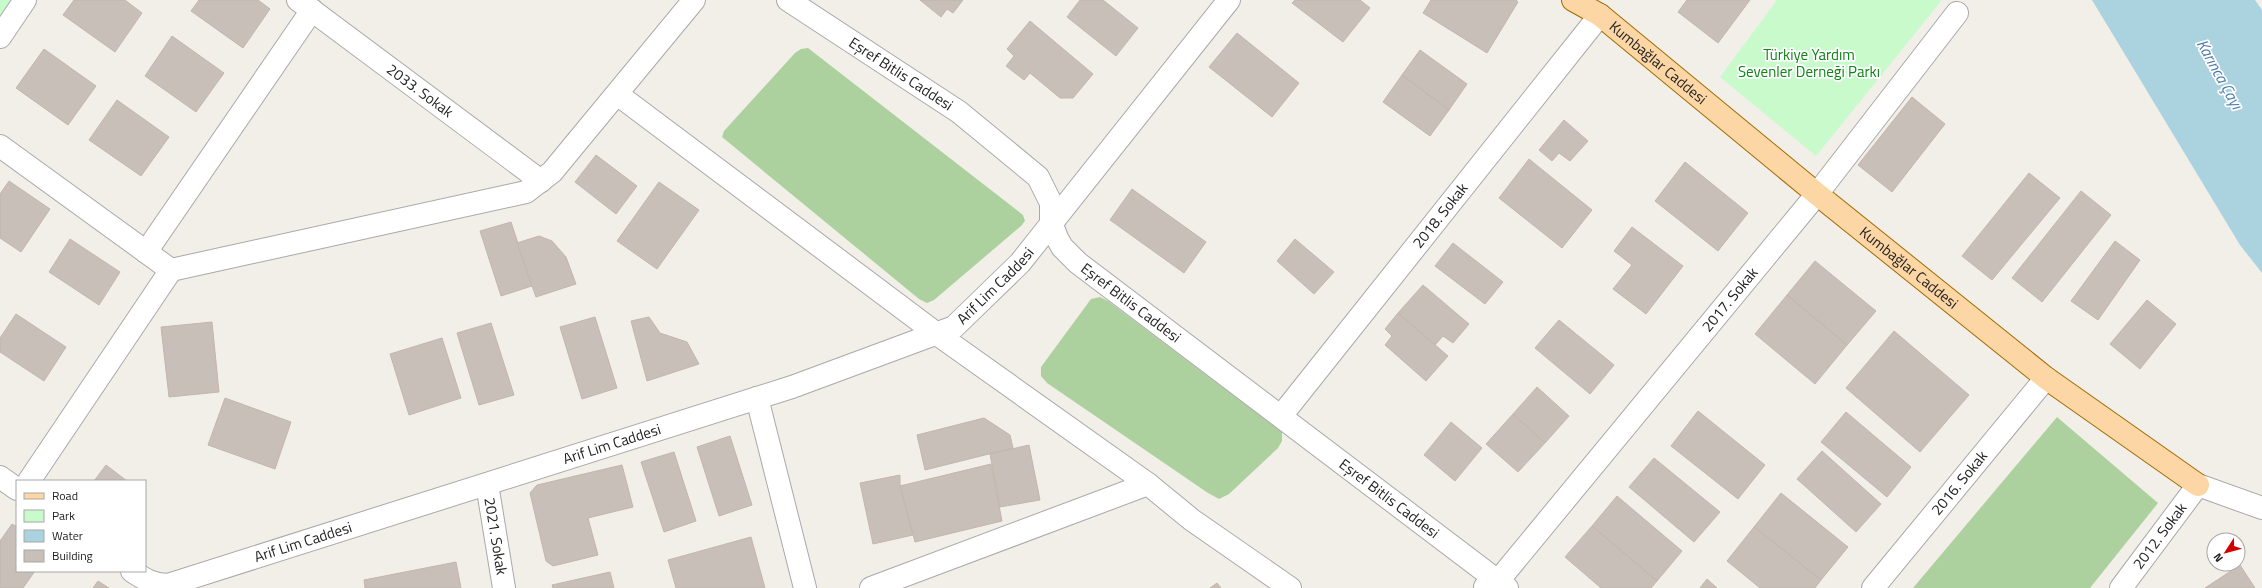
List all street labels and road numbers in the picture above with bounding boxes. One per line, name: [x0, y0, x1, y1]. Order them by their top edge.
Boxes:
street label: Kumbağlar Caddesi: [1604, 15, 1712, 110]
street label: Eşref Bitlis Caddesi: [845, 31, 958, 116]
street label: 2033. Sokak: [382, 58, 458, 123]
street label: 2018. Sokak: [1407, 178, 1473, 253]
street label: Kumbağlar Caddesi: [1855, 221, 1963, 314]
street label: Arif Lim Caddesi: [951, 242, 1039, 330]
street label: Eşref Bitlis Caddesi: [1076, 257, 1186, 348]
street label: 2017. Sokak: [1696, 262, 1763, 337]
street label: Arif Lim Caddesi: [560, 417, 664, 470]
street label: 2016. Sokak: [1925, 445, 1993, 520]
street label: Eşref Bitlis Caddesi: [1334, 453, 1444, 544]
street label: 2021. Sokak: [478, 496, 514, 577]
street label: 2012. Sokak: [2127, 497, 2192, 574]
street label: Arif Lim Caddesi: [251, 515, 355, 568]

